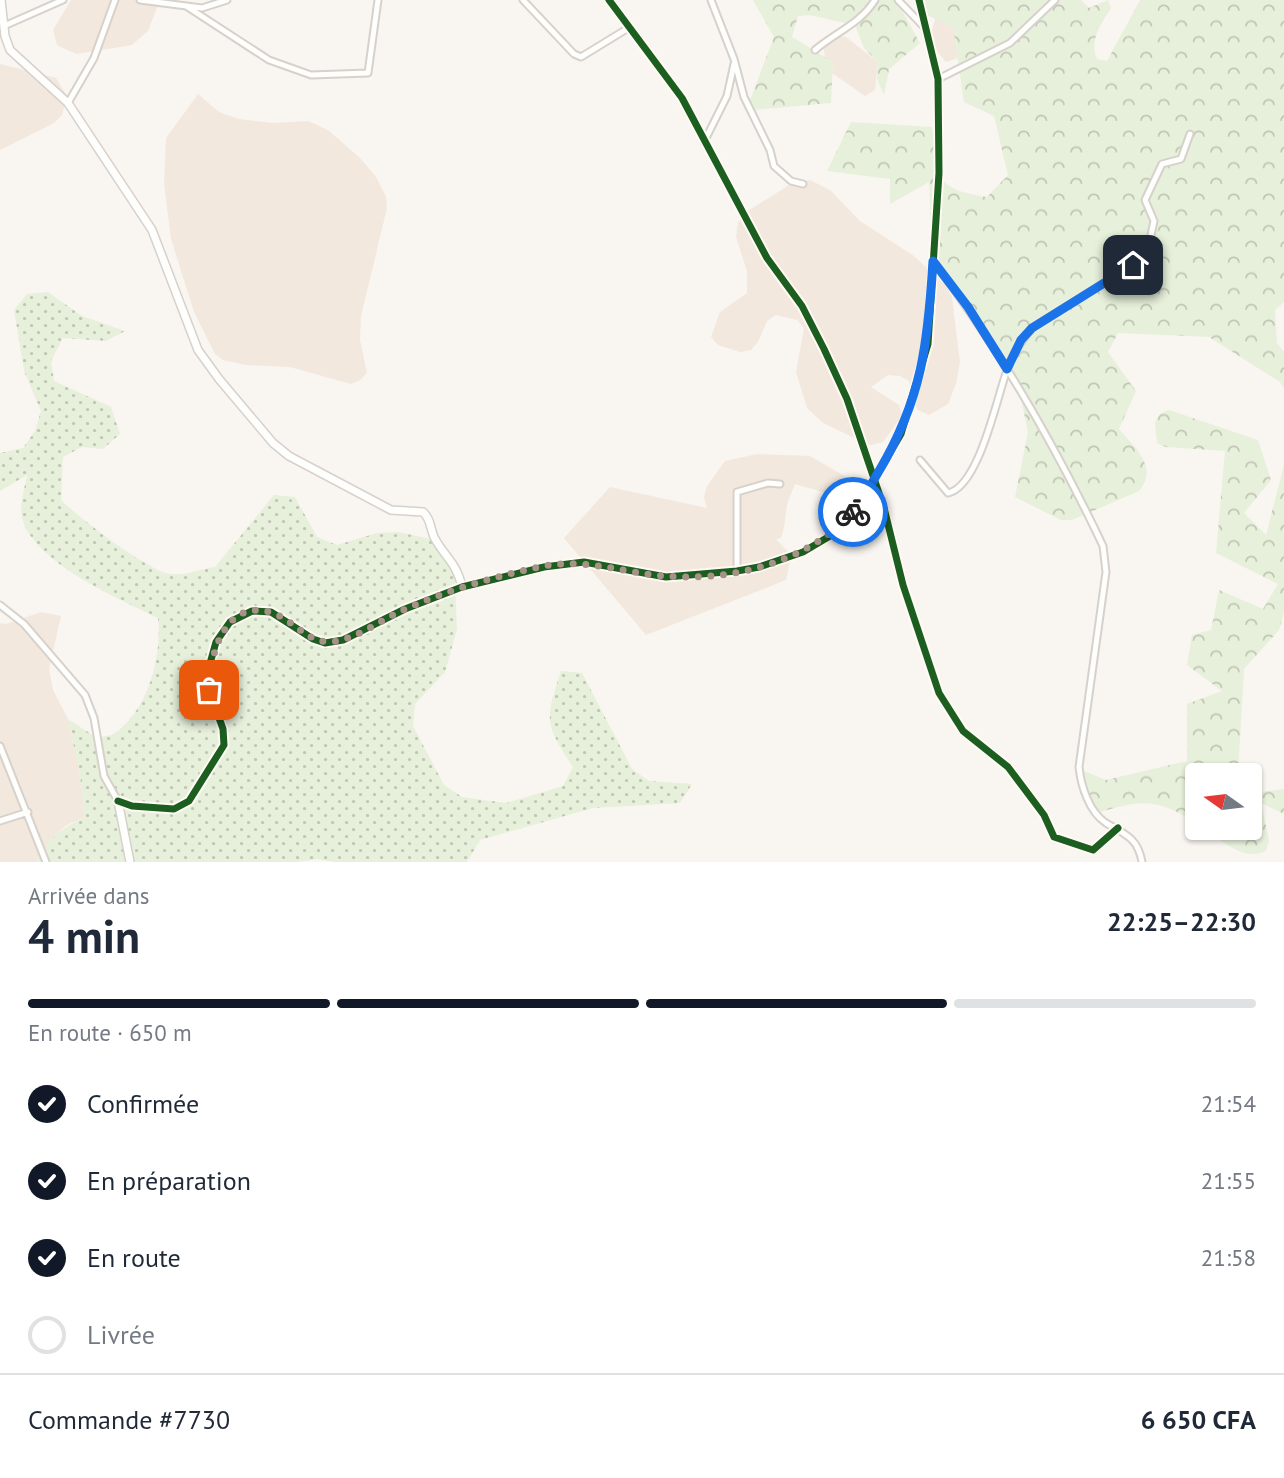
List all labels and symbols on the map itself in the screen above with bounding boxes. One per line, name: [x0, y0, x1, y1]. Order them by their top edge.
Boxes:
pin: [1103, 235, 1163, 295]
courier: [818, 477, 888, 547]
pin: [179, 660, 239, 720]
north arrow: [1185, 763, 1262, 840]

